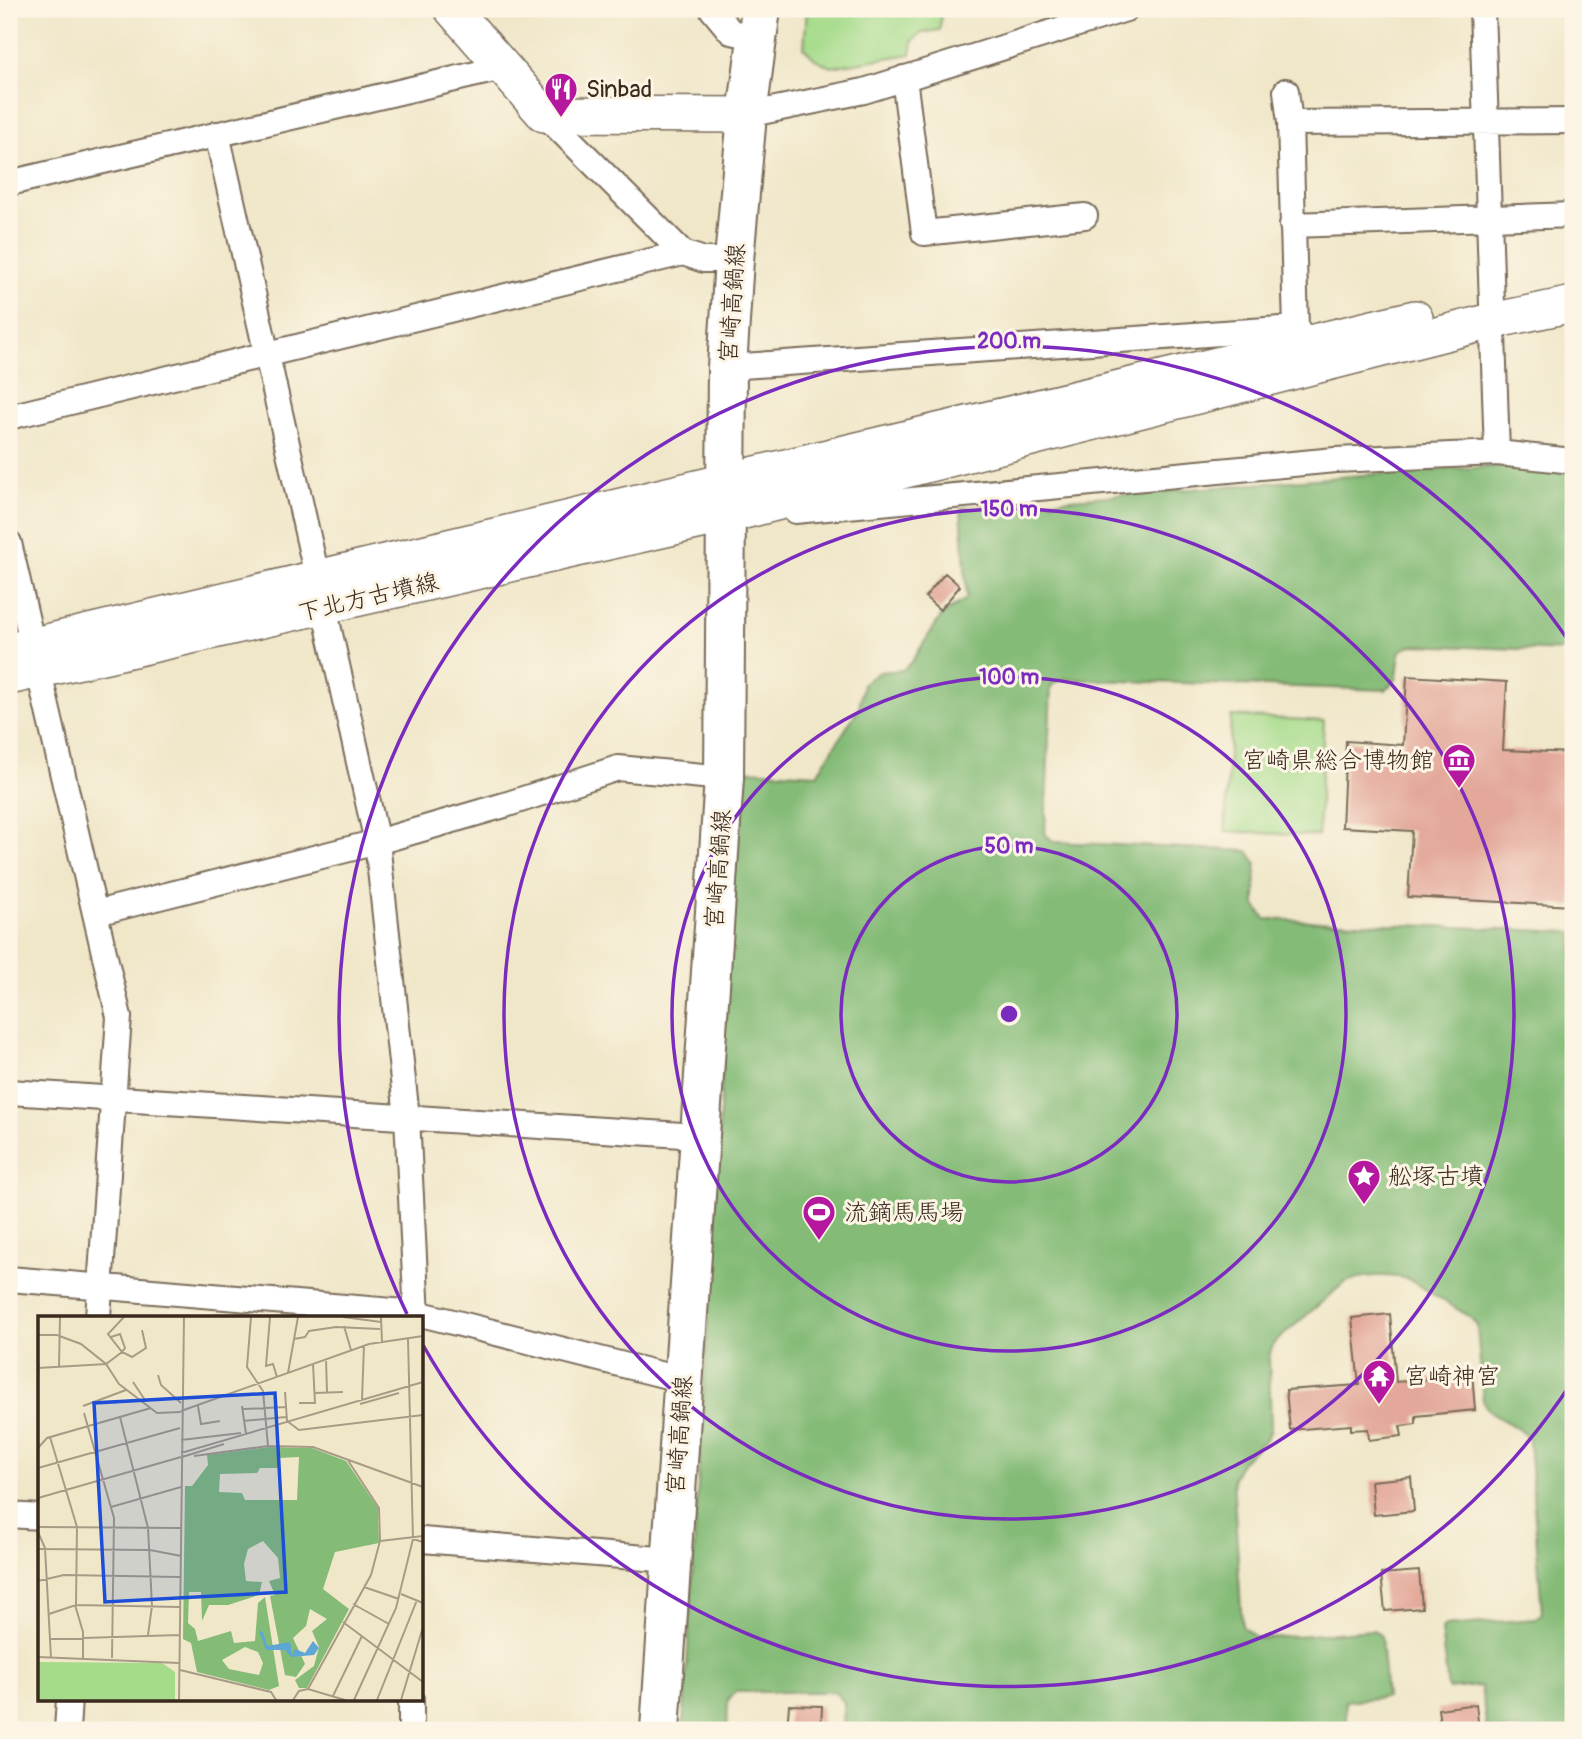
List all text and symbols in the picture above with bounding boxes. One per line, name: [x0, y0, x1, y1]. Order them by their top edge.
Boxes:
restaurant icon: Sinbad: [542, 70, 580, 119]
place label: Sinbad: [586, 75, 652, 104]
street label: 宮崎高鍋線: [714, 242, 751, 364]
text: 200 m: [977, 328, 1041, 355]
text: 150 m: [980, 496, 1038, 523]
street label: 下北方古墳線: [295, 567, 442, 628]
text: 100 m: [979, 664, 1039, 691]
museum icon: 宮崎県総合博物館: [1440, 741, 1478, 790]
place label: 宮崎県総合博物館: [1242, 746, 1434, 775]
street label: 宮崎高鍋線: [700, 808, 737, 930]
text: 50 m: [985, 833, 1034, 860]
centre of rings: [997, 1002, 1021, 1026]
place icon: 舩塚古墳: [1345, 1157, 1383, 1206]
place label: 舩塚古墳: [1388, 1162, 1484, 1191]
sports icon: 流鏑馬馬場: [800, 1193, 838, 1242]
place label: 流鏑馬馬場: [844, 1198, 964, 1227]
inset map: [38, 1316, 424, 1700]
temple icon: 宮崎神宮: [1360, 1357, 1398, 1406]
place label: 宮崎神宮: [1404, 1362, 1500, 1391]
street label: 宮崎高鍋線: [661, 1374, 698, 1496]

